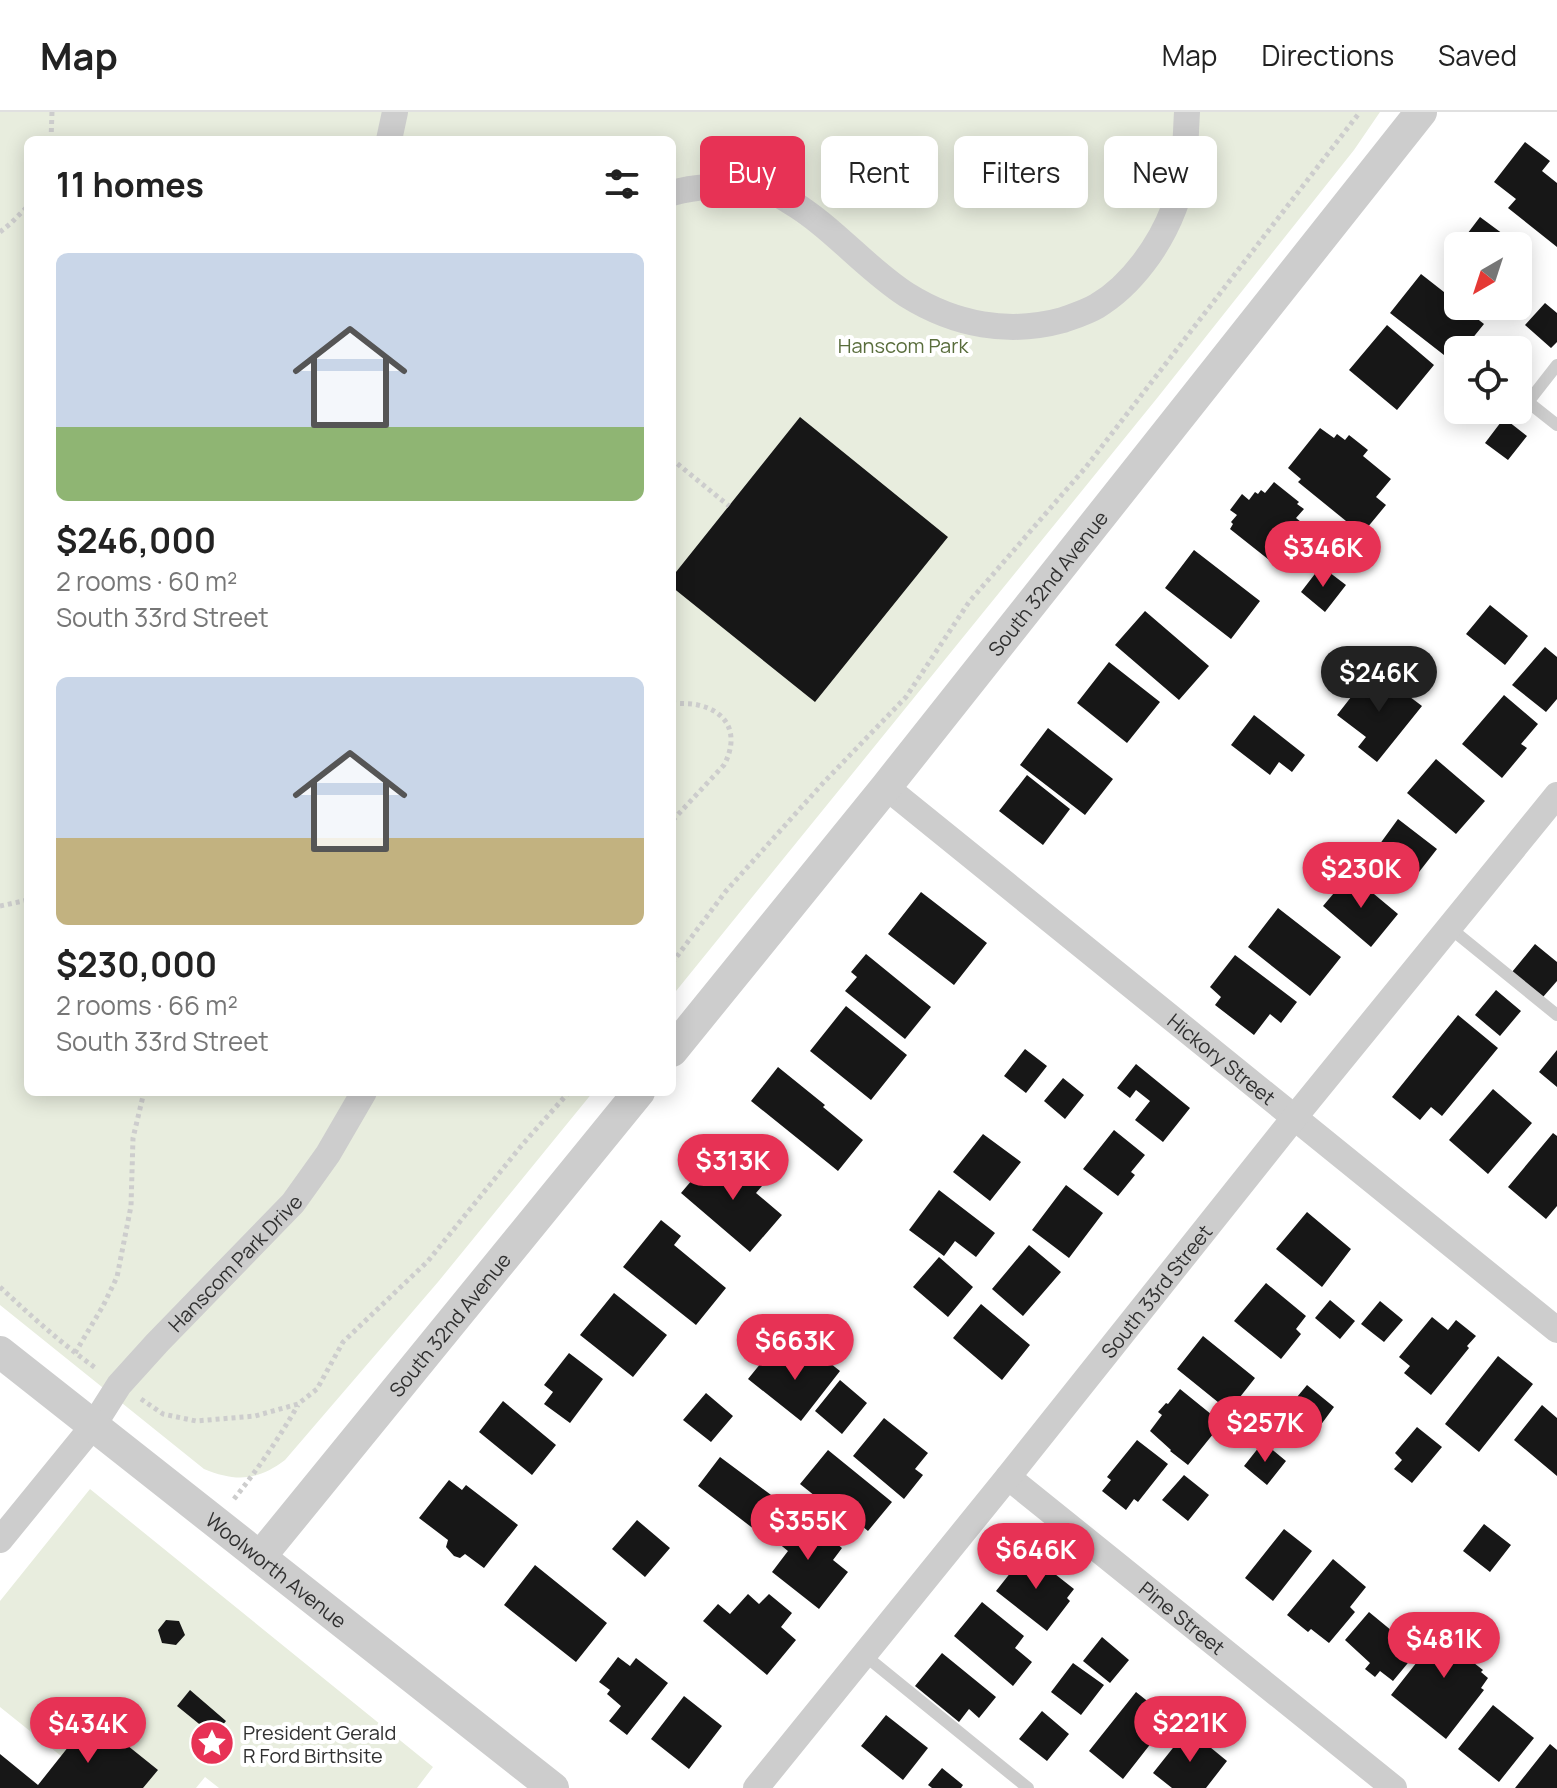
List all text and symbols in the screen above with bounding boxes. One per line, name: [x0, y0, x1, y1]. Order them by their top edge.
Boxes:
text: Map: [40, 29, 118, 81]
text: Map: [1162, 36, 1217, 74]
text: Directions: [1261, 36, 1394, 74]
text: Saved: [1438, 36, 1517, 74]
chip: Buy: [700, 136, 805, 208]
chip: Rent: [821, 136, 938, 208]
chip: Filters: [954, 136, 1088, 208]
chip: New: [1104, 136, 1217, 208]
text: 11 homes: [56, 161, 204, 207]
icon: filters: [600, 162, 644, 206]
north arrow: [1444, 232, 1532, 320]
map controls: [1444, 232, 1532, 424]
icon: home: [278, 305, 422, 449]
park label: Hanscom Park: [838, 332, 969, 359]
button: locate: [1444, 336, 1532, 424]
street label: South 32nd Avenue: [982, 505, 1114, 662]
text: $246,000: [56, 517, 216, 563]
pin: $346K: [1267, 521, 1379, 589]
text: $346K: [1283, 529, 1363, 565]
text: 2 rooms · 60 m²: [56, 563, 238, 599]
text: South 33rd Street: [56, 599, 269, 635]
pin: $246K: [1323, 646, 1435, 714]
text: $246K: [1339, 654, 1419, 690]
icon: home: [278, 729, 422, 873]
pin: $230K: [1305, 842, 1417, 910]
text: $230K: [1321, 850, 1401, 886]
text: $230,000: [56, 941, 217, 987]
text: 2 rooms · 66 m²: [56, 987, 238, 1023]
street label: Hickory Street: [1162, 1007, 1281, 1111]
text: South 33rd Street: [56, 1023, 269, 1059]
pin: $313K: [677, 1134, 789, 1202]
text: $313K: [696, 1142, 770, 1178]
street label: Hanscom Park Drive: [162, 1189, 308, 1337]
street label: South 33rd Street: [1095, 1219, 1218, 1364]
street label: South 32nd Avenue: [383, 1247, 516, 1402]
pin: $663K: [739, 1314, 851, 1382]
text: $663K: [755, 1322, 835, 1358]
pin: $257K: [1209, 1396, 1321, 1464]
text: $257K: [1226, 1404, 1304, 1440]
pin: $355K: [752, 1494, 864, 1562]
text: $355K: [769, 1502, 847, 1538]
street label: Woolworth Avenue: [200, 1506, 352, 1634]
pin: $646K: [980, 1523, 1092, 1591]
text: $646K: [995, 1531, 1077, 1567]
street label: Pine Street: [1134, 1575, 1231, 1660]
pin: $481K: [1388, 1612, 1500, 1680]
text: $481K: [1406, 1620, 1482, 1656]
pin: $221K: [1134, 1696, 1246, 1764]
pin: $434K: [32, 1697, 144, 1765]
text: $221K: [1152, 1704, 1228, 1740]
text: $434K: [48, 1705, 128, 1741]
place icon: President Gerald R Ford Birthsite: [188, 1719, 236, 1767]
place label: President Gerald R Ford Birthsite: [243, 1719, 396, 1769]

